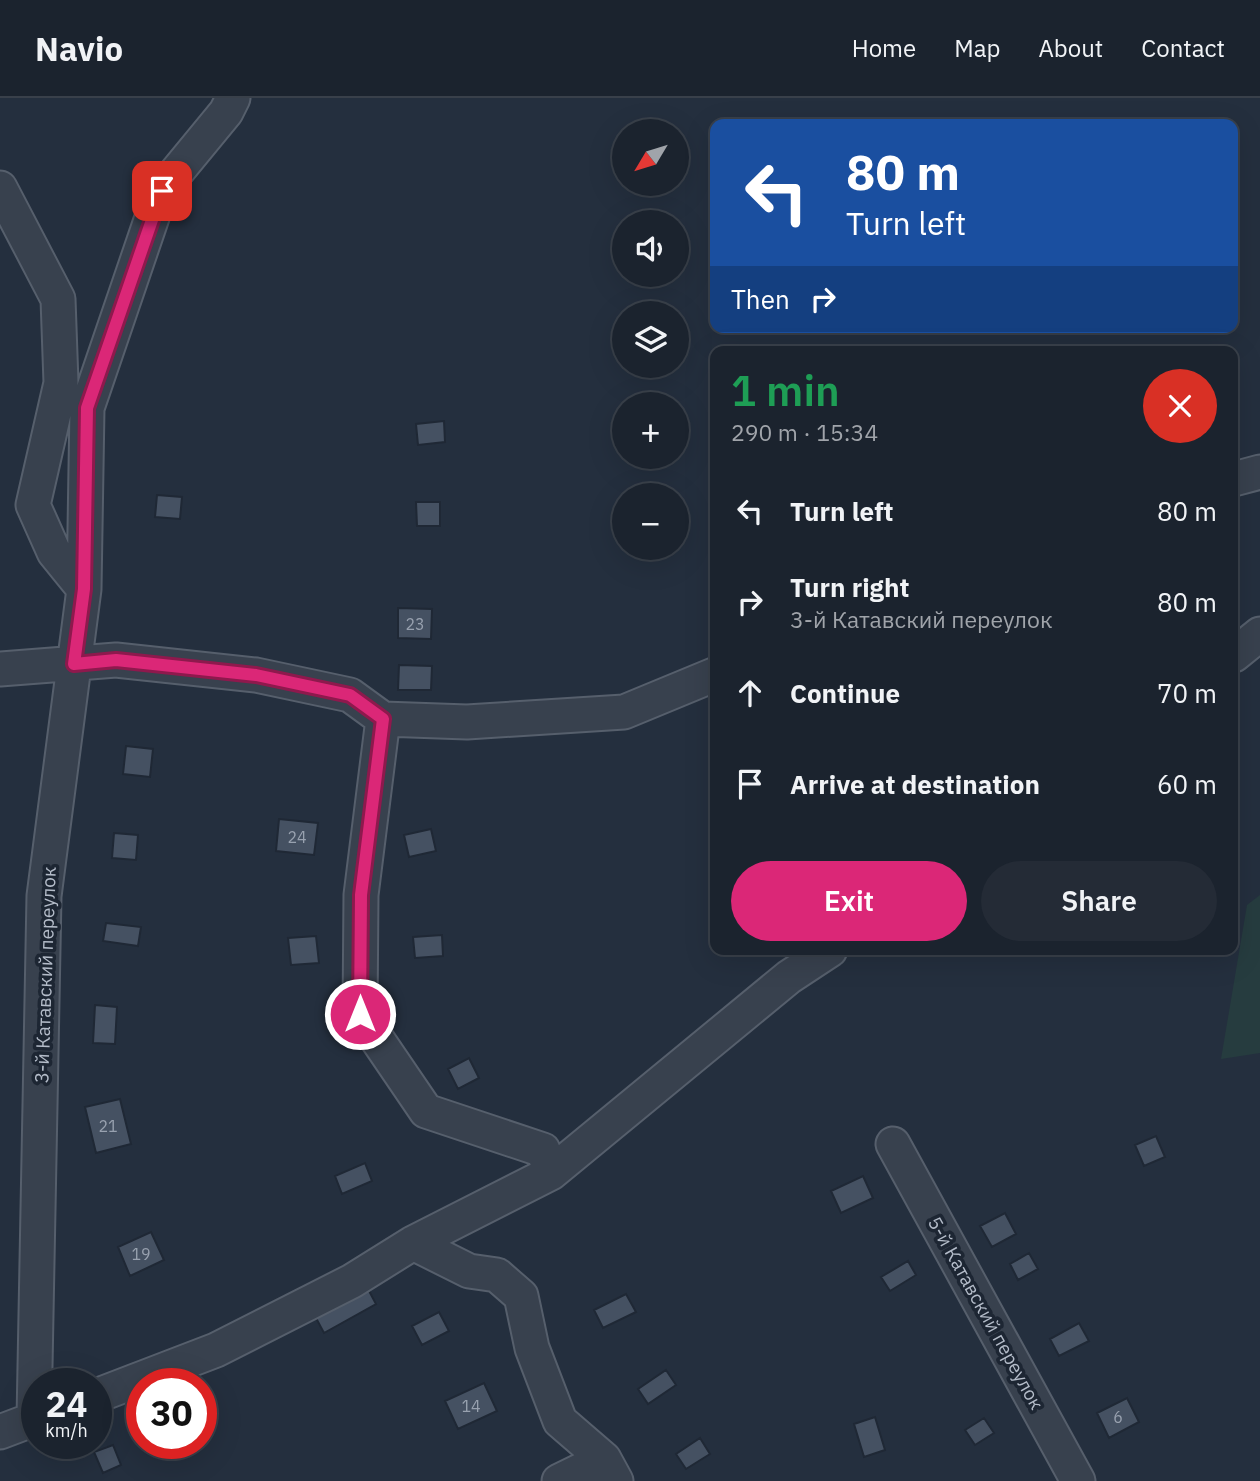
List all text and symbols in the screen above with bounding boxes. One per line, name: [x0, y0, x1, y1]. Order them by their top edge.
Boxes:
text: Navio: [35, 27, 123, 70]
text: Home: [852, 32, 916, 64]
text: Map: [954, 32, 1000, 64]
text: About: [1038, 32, 1103, 64]
text: Contact: [1141, 32, 1225, 64]
north arrow: [612, 119, 690, 196]
map controls: [612, 119, 689, 560]
text: 80 m: [846, 140, 960, 203]
icon: left: [731, 147, 822, 238]
pin: [132, 161, 192, 221]
icon: arrive: [143, 172, 181, 210]
text: Turn left: [846, 202, 966, 244]
button: sound: [612, 210, 689, 287]
icon: right: [804, 280, 842, 318]
text: Then: [731, 282, 790, 316]
button: layers: [612, 301, 689, 378]
text: 1 min: [731, 363, 840, 418]
button: close: [1143, 369, 1217, 443]
button: +: [612, 392, 689, 469]
text: 290 m · 15:34: [731, 417, 878, 447]
button: −: [612, 483, 689, 560]
icon: left: [731, 492, 769, 530]
text: Turn left: [790, 494, 893, 528]
text: 80 m: [1157, 494, 1217, 528]
text: Turn right: [790, 570, 909, 604]
icon: right: [731, 583, 769, 621]
text: 80 m: [1157, 585, 1217, 619]
text: 3-й Катавский переулок: [790, 604, 1053, 634]
house number: 23: [405, 614, 425, 634]
icon: ahead: [731, 674, 769, 712]
text: Continue: [790, 676, 900, 710]
text: 70 m: [1157, 676, 1217, 710]
icon: arrive: [731, 765, 769, 803]
text: Arrive at destination: [790, 767, 1040, 801]
text: 60 m: [1157, 767, 1217, 801]
house number: 24: [287, 827, 307, 847]
button: Exit: [731, 861, 967, 941]
button: Share: [981, 861, 1217, 941]
street label: 3-й Катавский переулок: [29, 866, 61, 1084]
position arrow: [323, 977, 397, 1051]
house number: 21: [98, 1116, 118, 1136]
street label: 5-й Катавский переулок: [923, 1212, 1049, 1414]
house number: 19: [131, 1244, 151, 1264]
speed limit sign: 30: [126, 1368, 217, 1459]
text: 24: [45, 1381, 88, 1427]
house number: 14: [461, 1396, 481, 1416]
house number: 6: [1113, 1407, 1123, 1427]
text: km/h: [45, 1419, 88, 1442]

